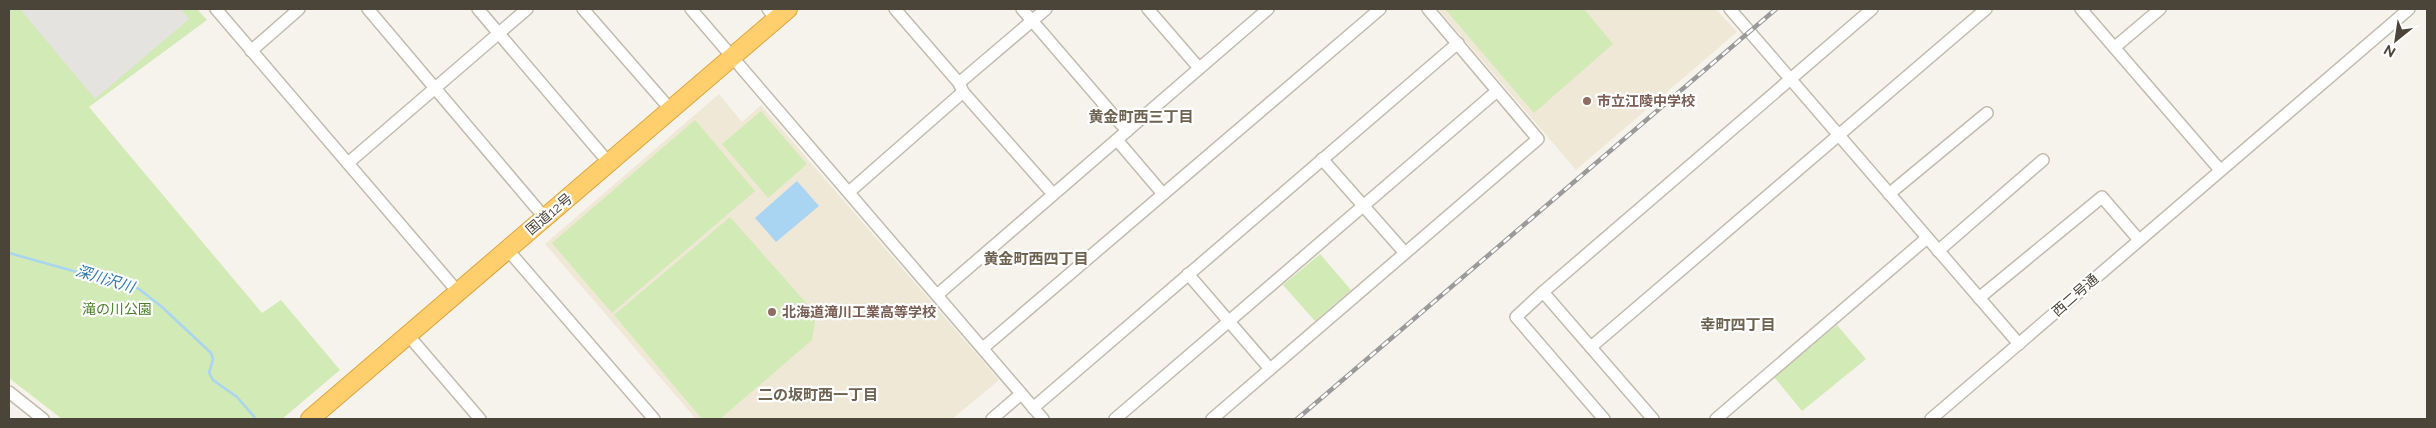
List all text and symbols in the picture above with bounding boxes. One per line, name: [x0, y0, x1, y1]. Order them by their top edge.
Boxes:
north arrow: [2371, 15, 2421, 65]
text: N: [2381, 42, 2398, 61]
place label: 市立江陵中学校: [1597, 93, 1695, 109]
marker: 市立江陵中学校: [1581, 95, 1593, 107]
district label: 黄金町西三丁目: [1088, 108, 1194, 126]
street label: 国道12号: [523, 190, 575, 238]
district label: 黄金町西四丁目: [983, 250, 1089, 268]
water label: 深川沢川: [74, 262, 138, 297]
street label: 西二号通: [2049, 271, 2101, 319]
park label: 滝の川公園: [82, 301, 152, 317]
place label: 北海道滝川工業高等学校: [782, 304, 936, 320]
marker: 北海道滝川工業高等学校: [766, 306, 778, 318]
district label: 幸町四丁目: [1700, 316, 1776, 334]
district label: 二の坂町西一丁目: [758, 386, 878, 404]

